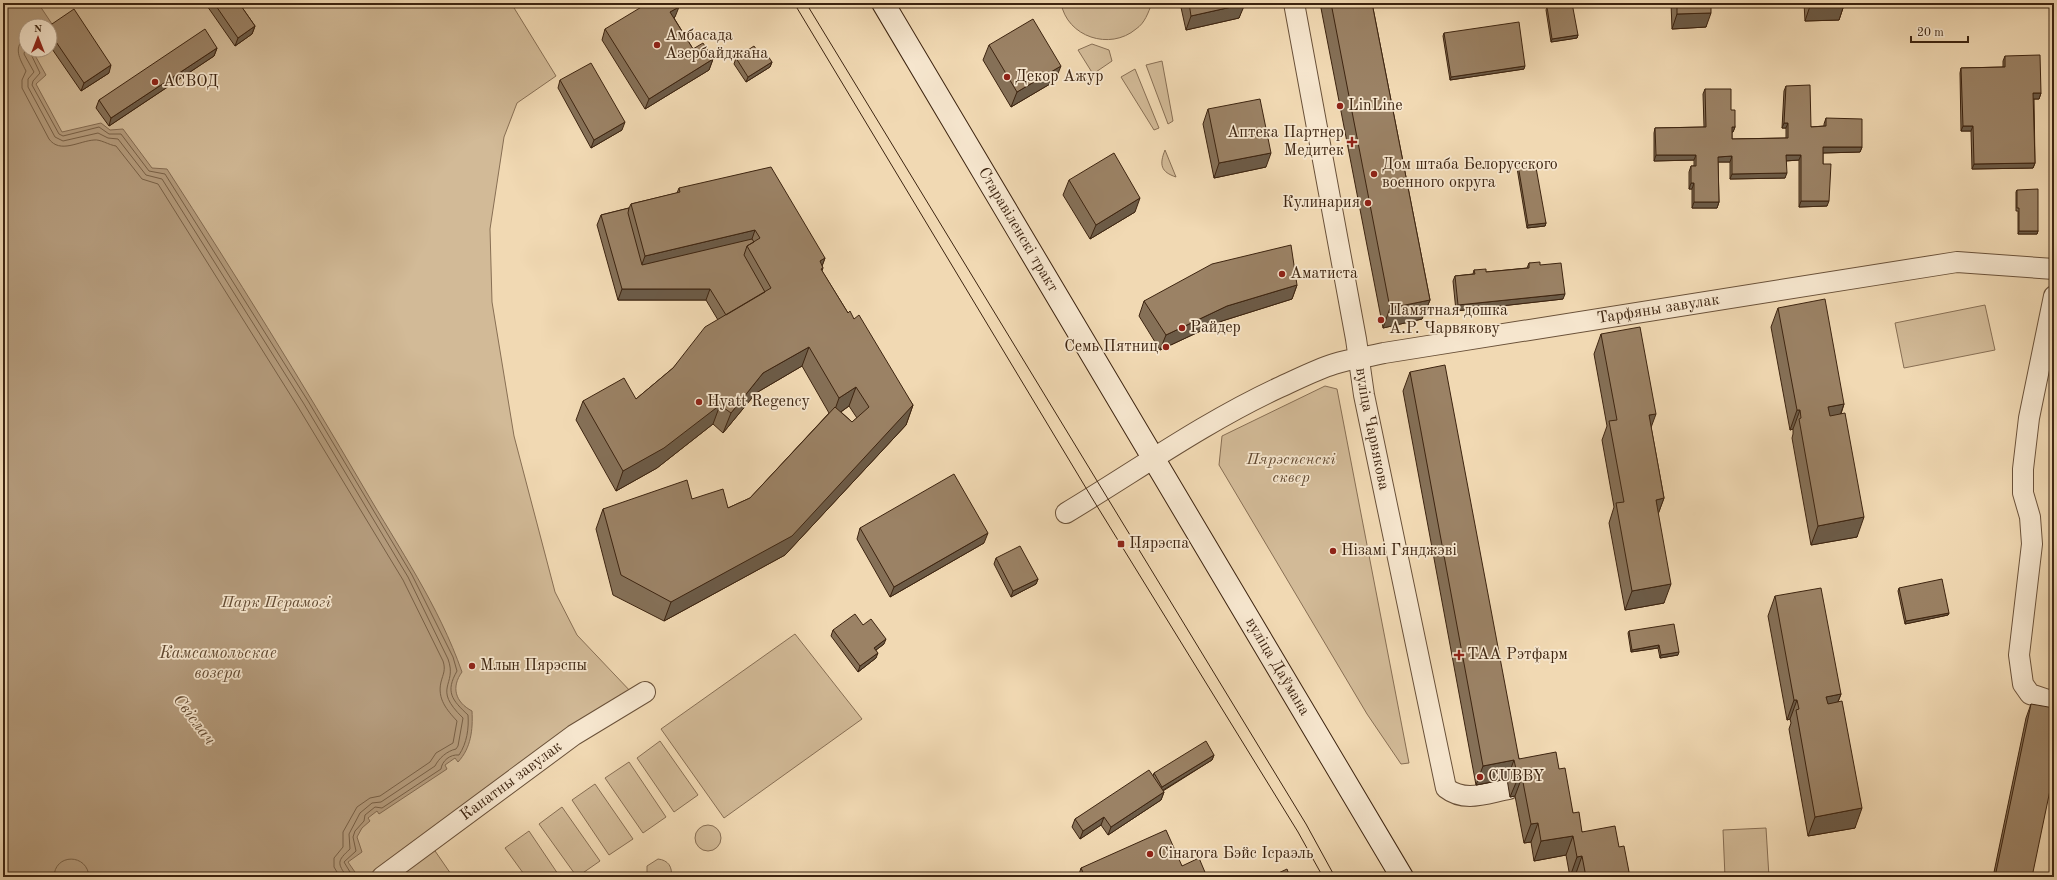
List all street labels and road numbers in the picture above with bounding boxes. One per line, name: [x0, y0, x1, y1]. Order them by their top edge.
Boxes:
street label: Старавіленскі тракт: [975, 165, 1061, 295]
street label: Тарфяны завулак: [1596, 292, 1720, 327]
street label: вуліца Чарвякова: [1352, 367, 1392, 492]
street label: вуліца Даўмана: [1242, 615, 1312, 719]
street label: Канатны завулак: [458, 739, 565, 824]

